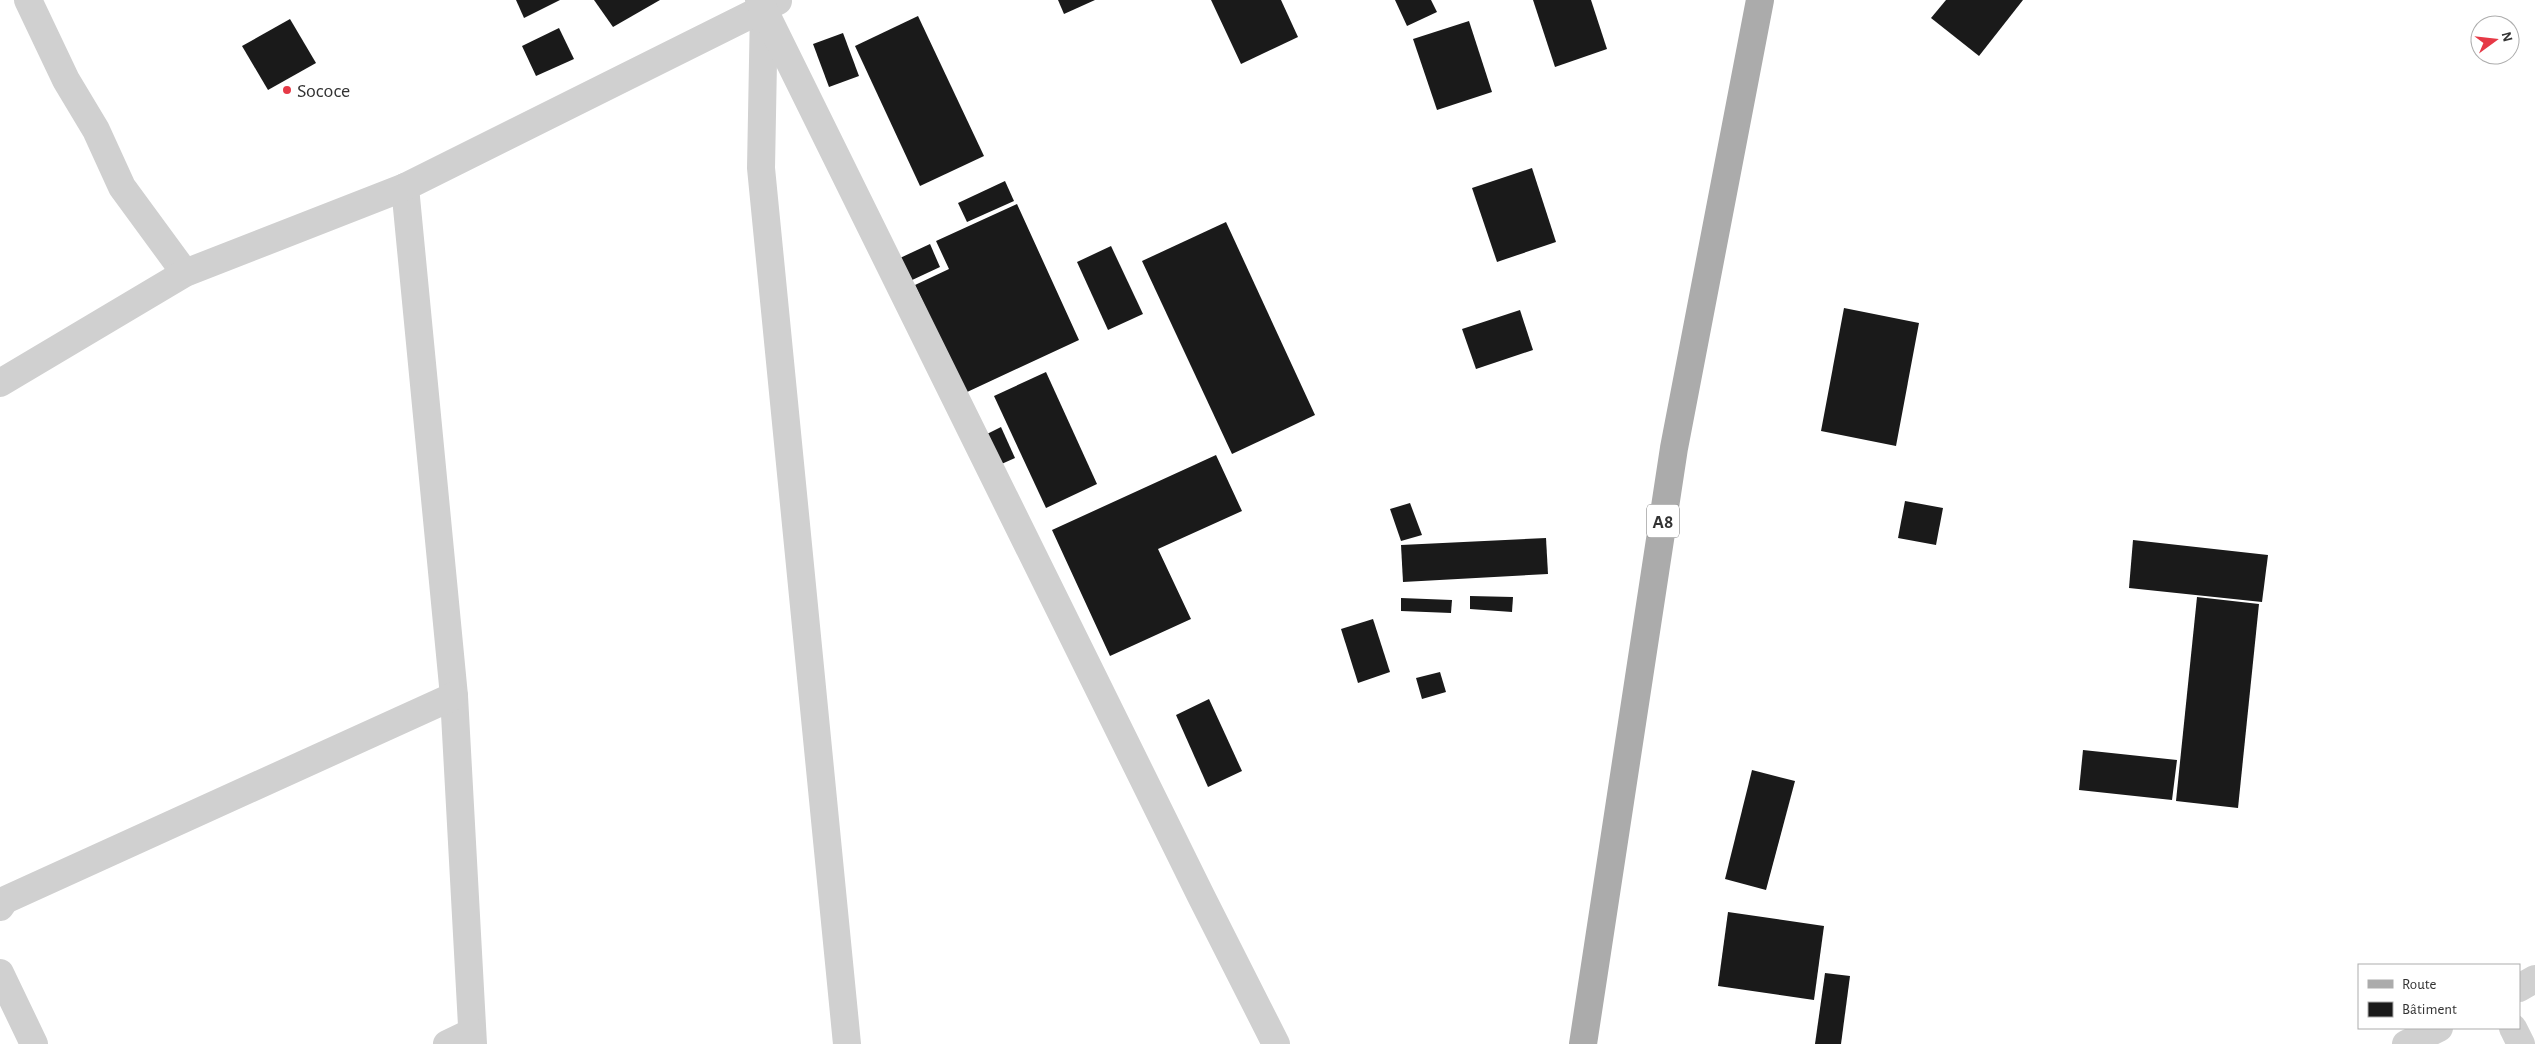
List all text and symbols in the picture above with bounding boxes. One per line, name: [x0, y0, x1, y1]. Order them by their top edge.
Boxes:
north arrow: [2470, 15, 2520, 65]
text: N: [2499, 30, 2515, 43]
place label: Sococe: [297, 81, 350, 101]
marker: Sococe: [281, 84, 293, 96]
road number: A8: [1647, 504, 1679, 538]
legend: [2358, 964, 2520, 1029]
text: Route: [2402, 977, 2436, 992]
text: Bâtiment: [2402, 1002, 2457, 1017]

